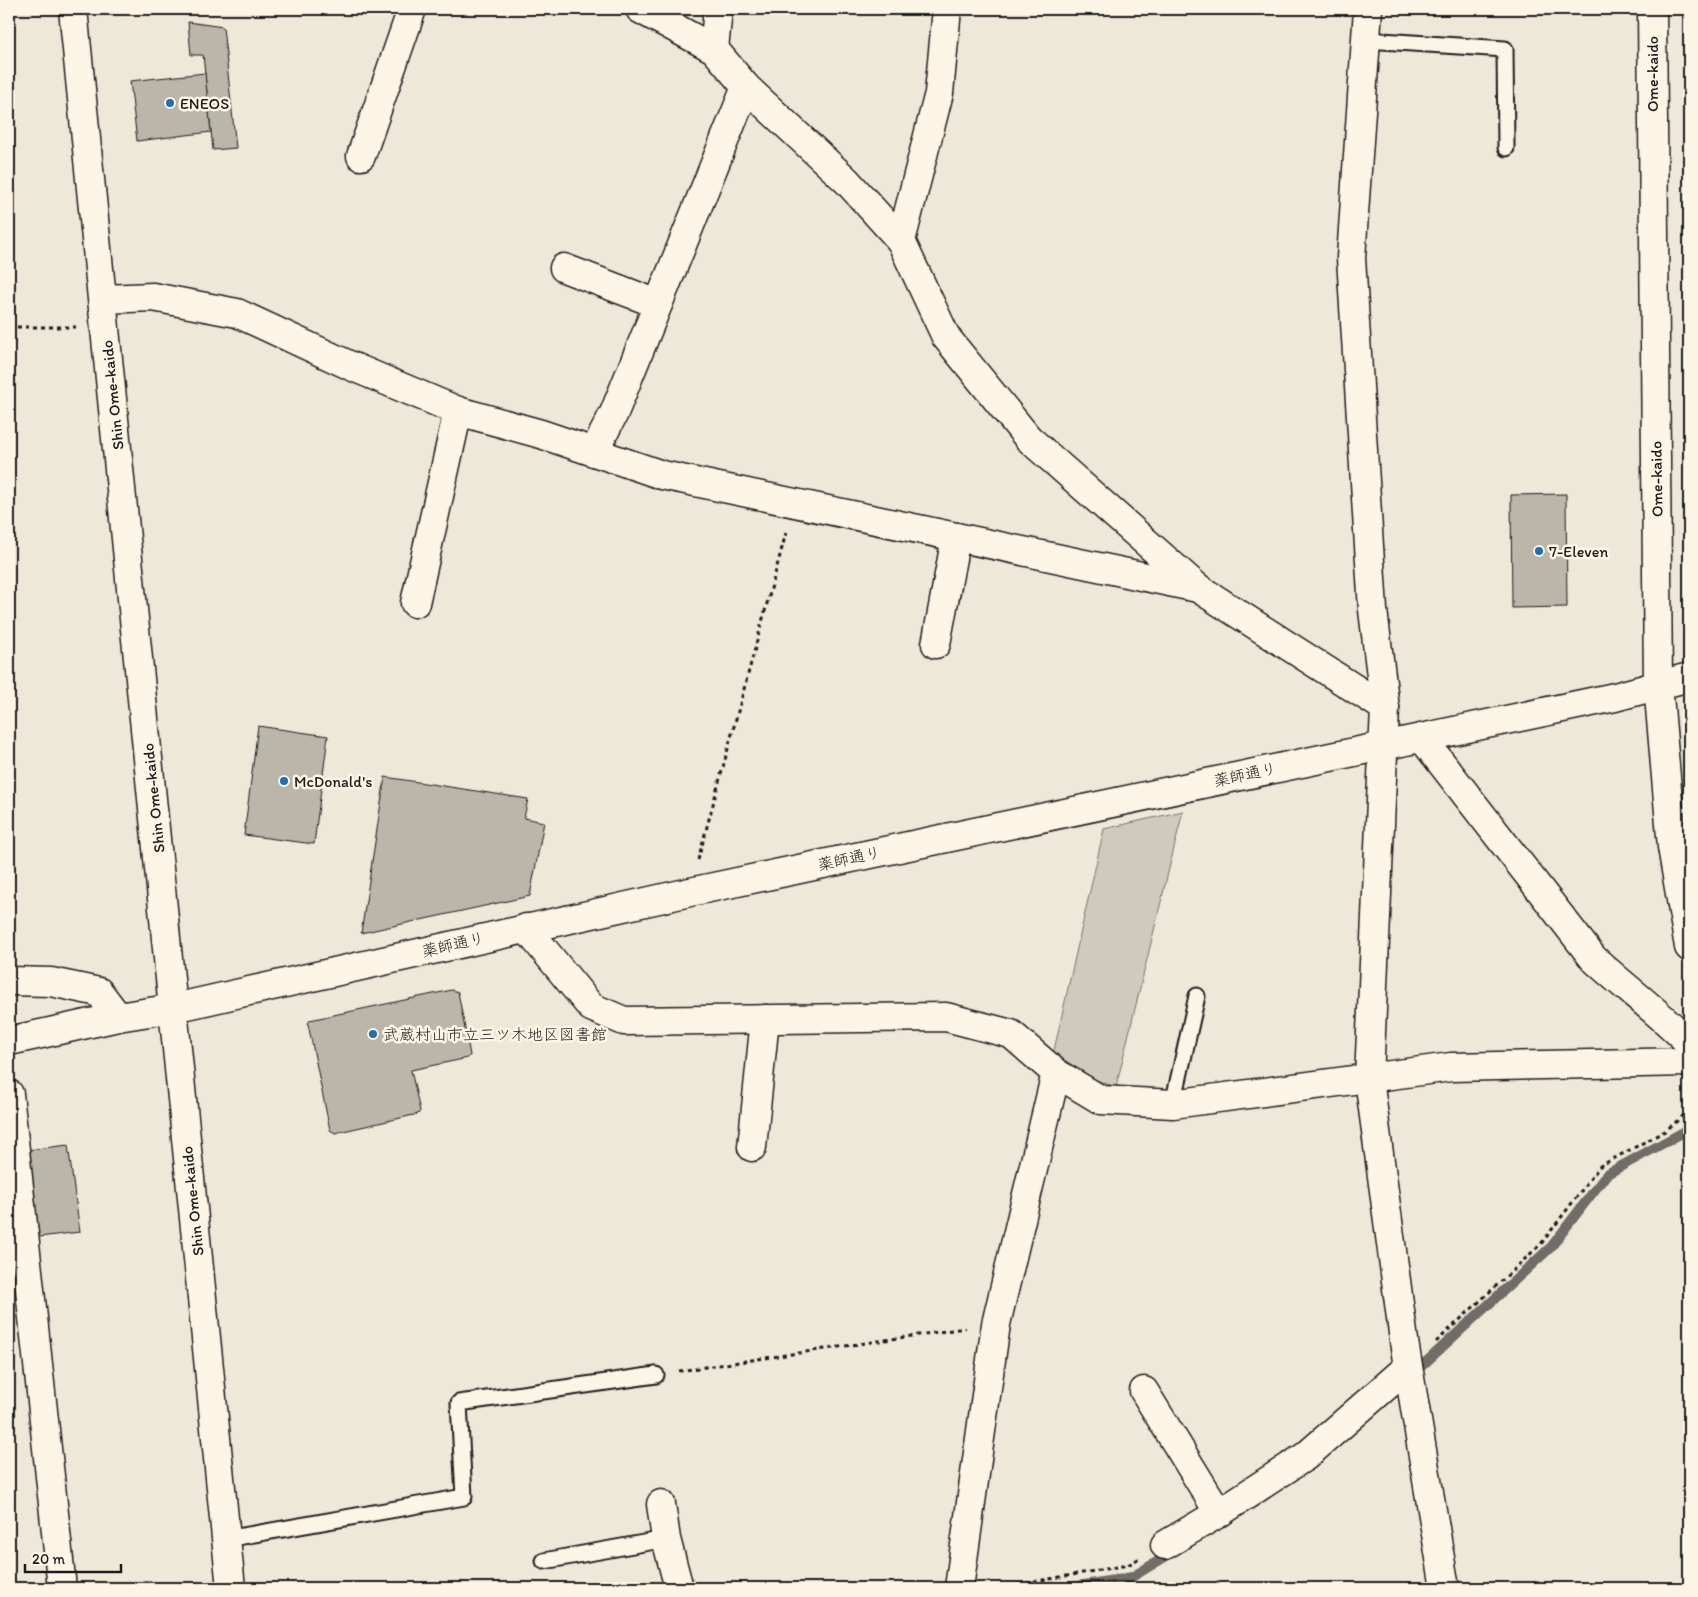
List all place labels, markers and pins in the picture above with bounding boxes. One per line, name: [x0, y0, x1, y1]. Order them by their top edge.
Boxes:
place label: ENEOS: [180, 94, 229, 113]
marker: ENEOS: [164, 97, 176, 109]
place label: 7-Eleven: [1549, 542, 1608, 561]
marker: 7-Eleven: [1533, 545, 1545, 557]
place label: McDonald's: [294, 772, 372, 791]
marker: McDonald's: [278, 775, 290, 787]
place label: 武蔵村山市立三ツ木地区図書館: [383, 1025, 607, 1044]
marker: 武蔵村山市立三ツ木地区図書館: [367, 1028, 379, 1040]

